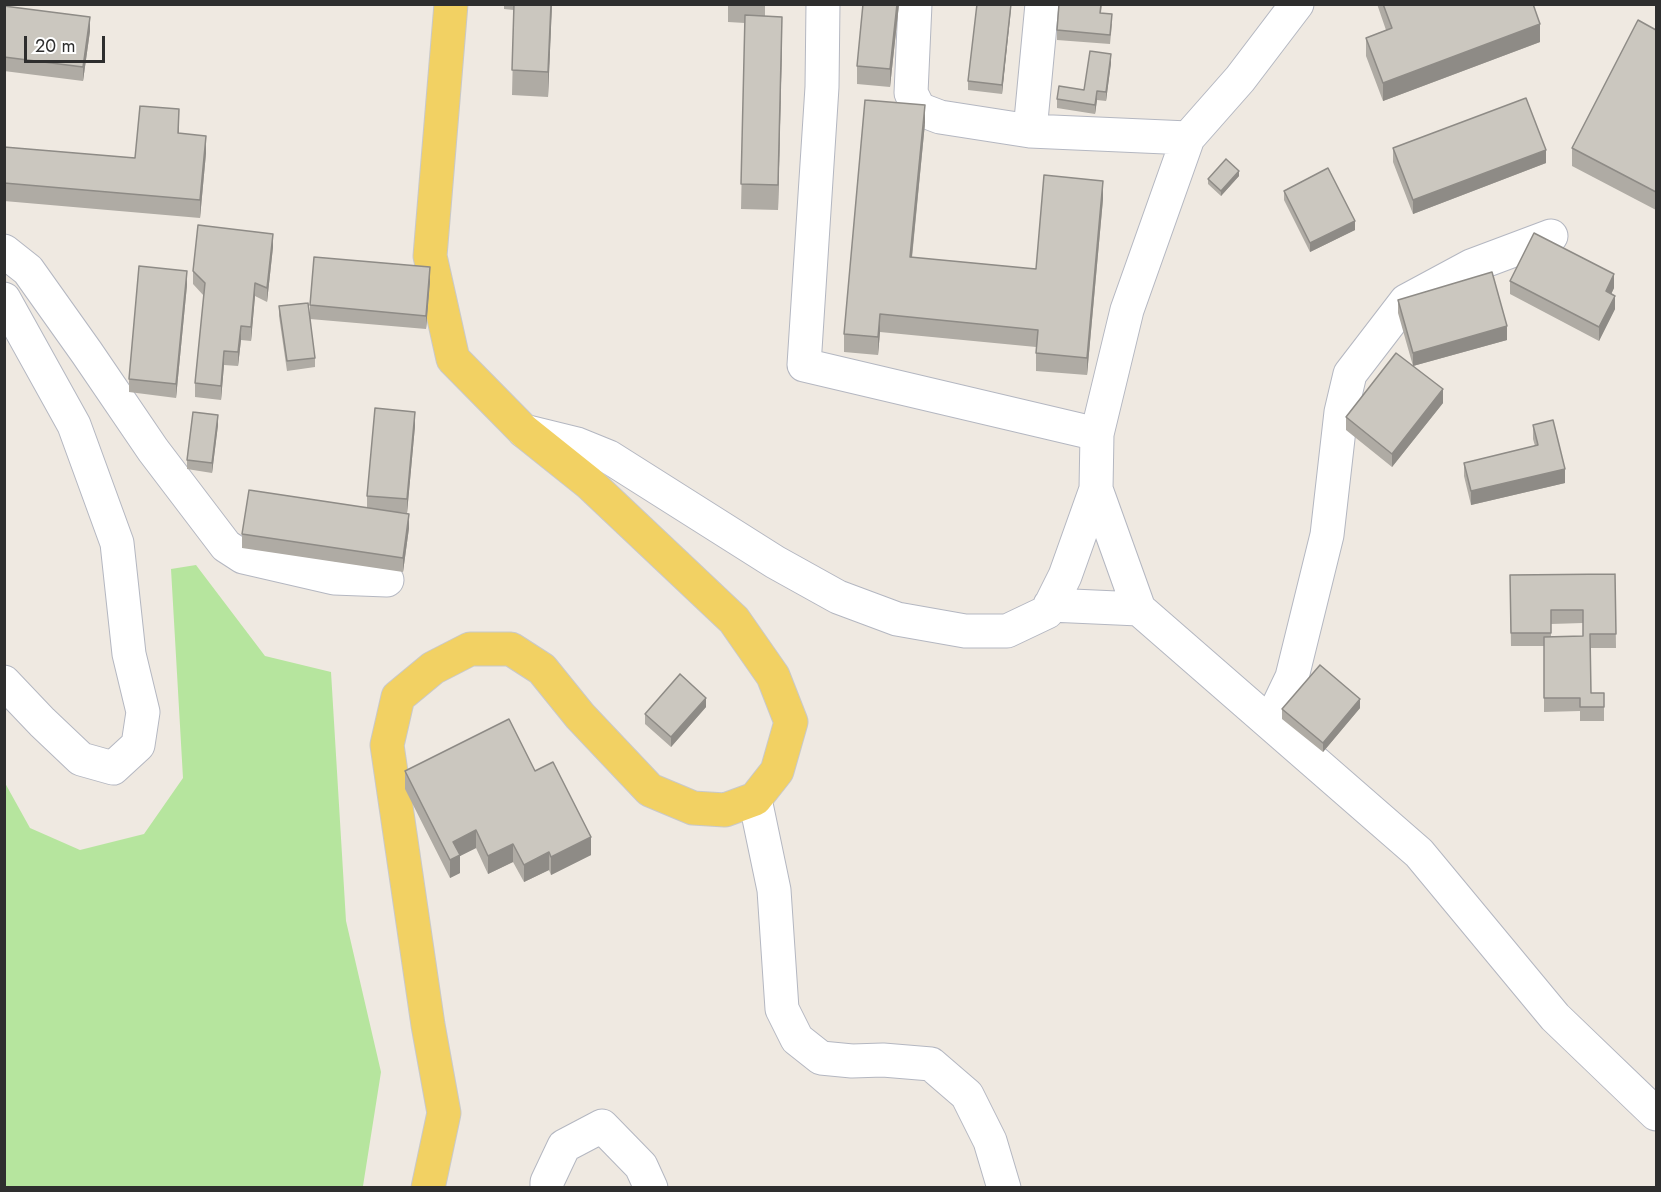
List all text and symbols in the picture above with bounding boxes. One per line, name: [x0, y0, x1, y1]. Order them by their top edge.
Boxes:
scale bar: [27, 24, 108, 62]
text: 20 m: [35, 33, 75, 59]

